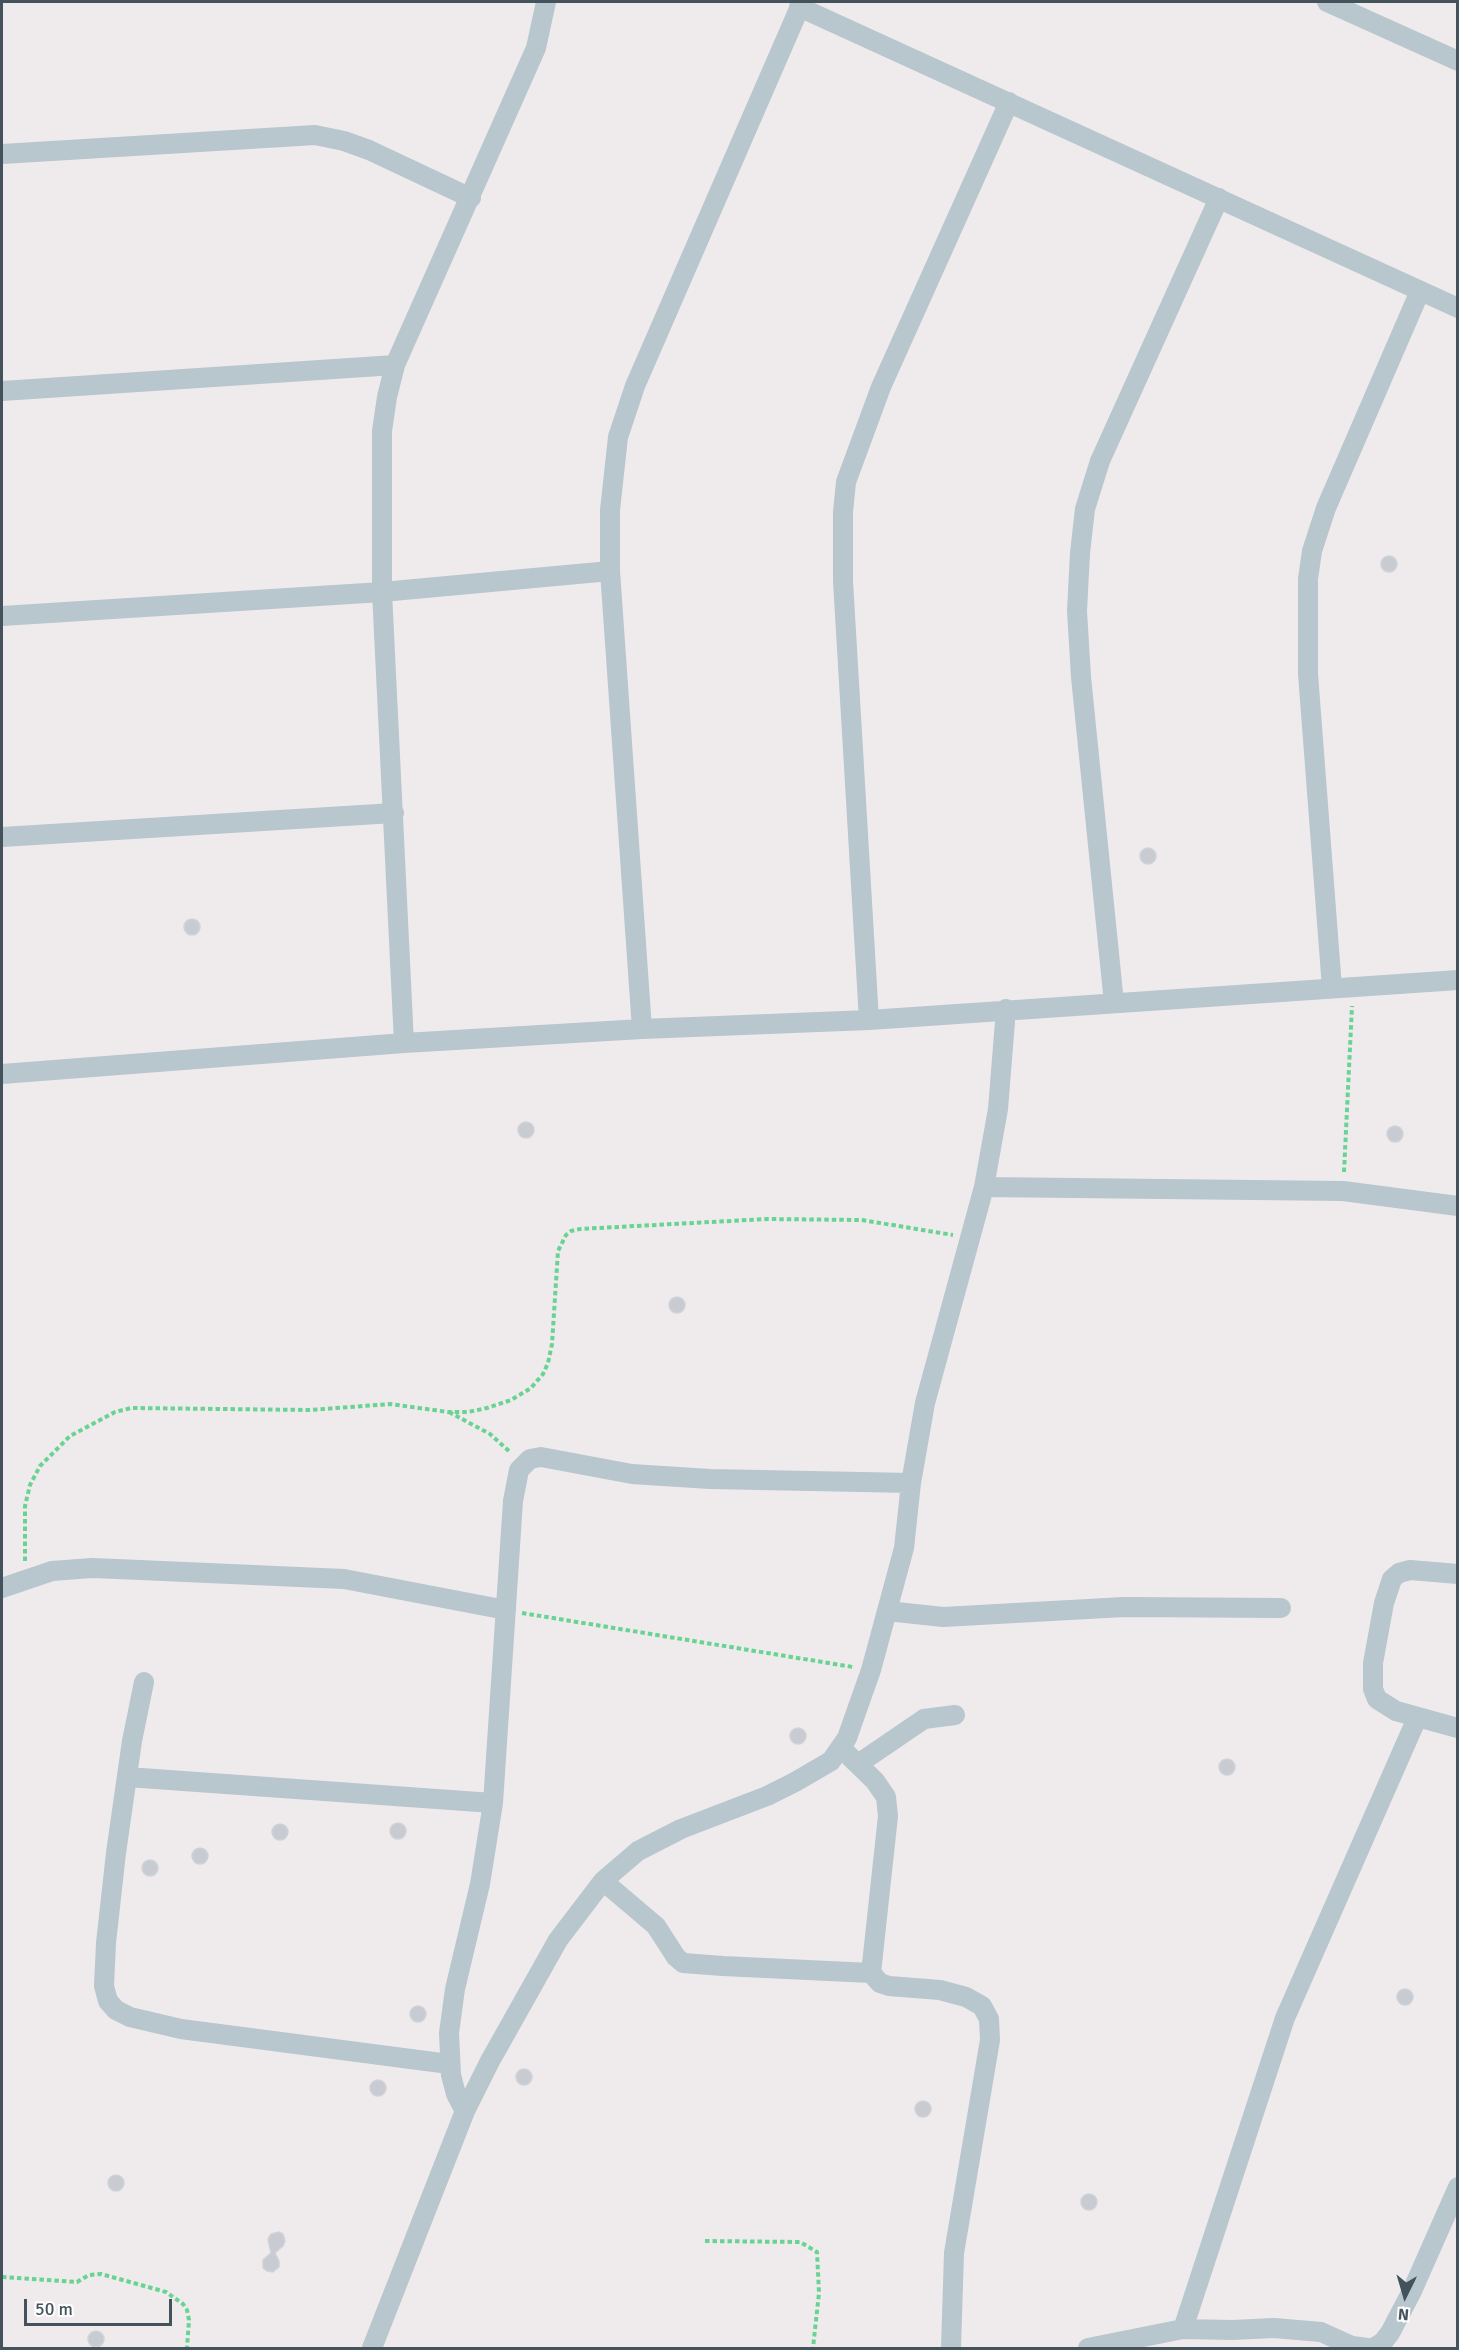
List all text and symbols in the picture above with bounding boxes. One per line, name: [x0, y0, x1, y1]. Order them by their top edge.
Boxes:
north arrow: [1375, 2266, 1435, 2326]
scale bar: [27, 2287, 176, 2325]
text: 50 m: [35, 2298, 73, 2320]
text: N: [1397, 2303, 1410, 2324]

